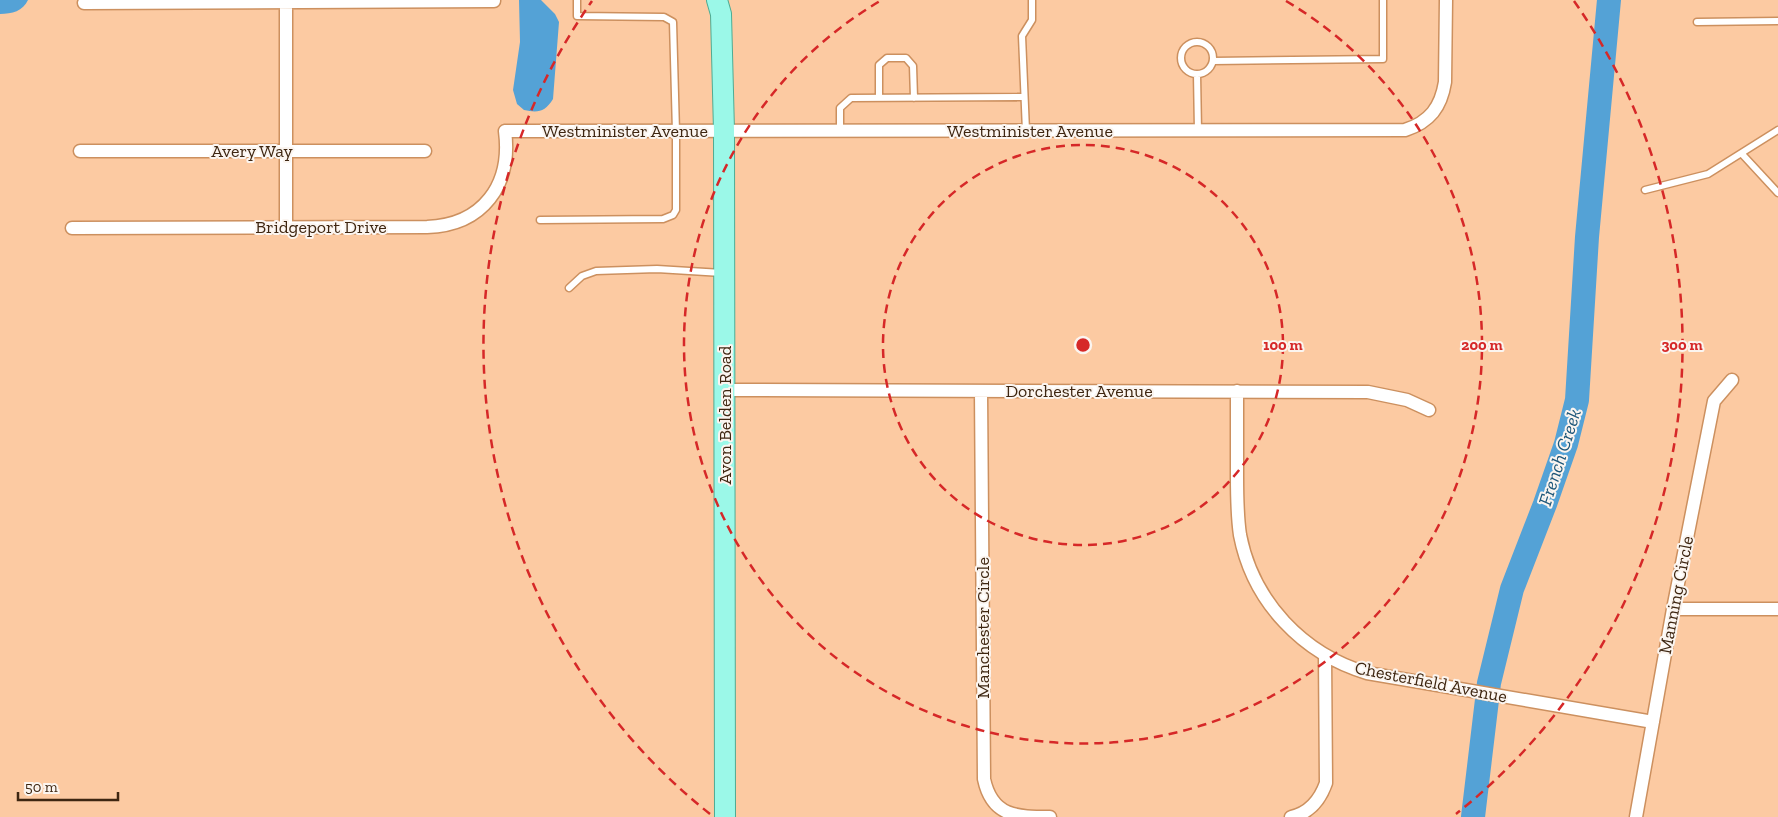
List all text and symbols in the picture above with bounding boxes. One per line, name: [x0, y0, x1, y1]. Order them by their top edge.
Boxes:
street label: Westminister Avenue: [542, 120, 708, 142]
street label: Westminister Avenue: [947, 120, 1113, 142]
street label: Avery Way: [211, 140, 294, 162]
street label: Bridgeport Drive: [255, 216, 387, 238]
centre of rings: [1074, 336, 1092, 354]
text: 100 m: [1263, 336, 1303, 354]
text: 200 m: [1461, 336, 1503, 354]
text: 300 m: [1661, 336, 1703, 354]
street label: Avon Belden Road: [714, 345, 736, 484]
street label: Dorchester Avenue: [1005, 380, 1153, 402]
water label: French Creek: [1533, 406, 1586, 508]
street label: Manning Circle: [1654, 534, 1698, 656]
street label: Manchester Circle: [972, 557, 994, 699]
street label: Chesterfield Avenue: [1353, 656, 1509, 708]
scale bar: [18, 770, 118, 802]
text: 50 m: [25, 778, 58, 796]

